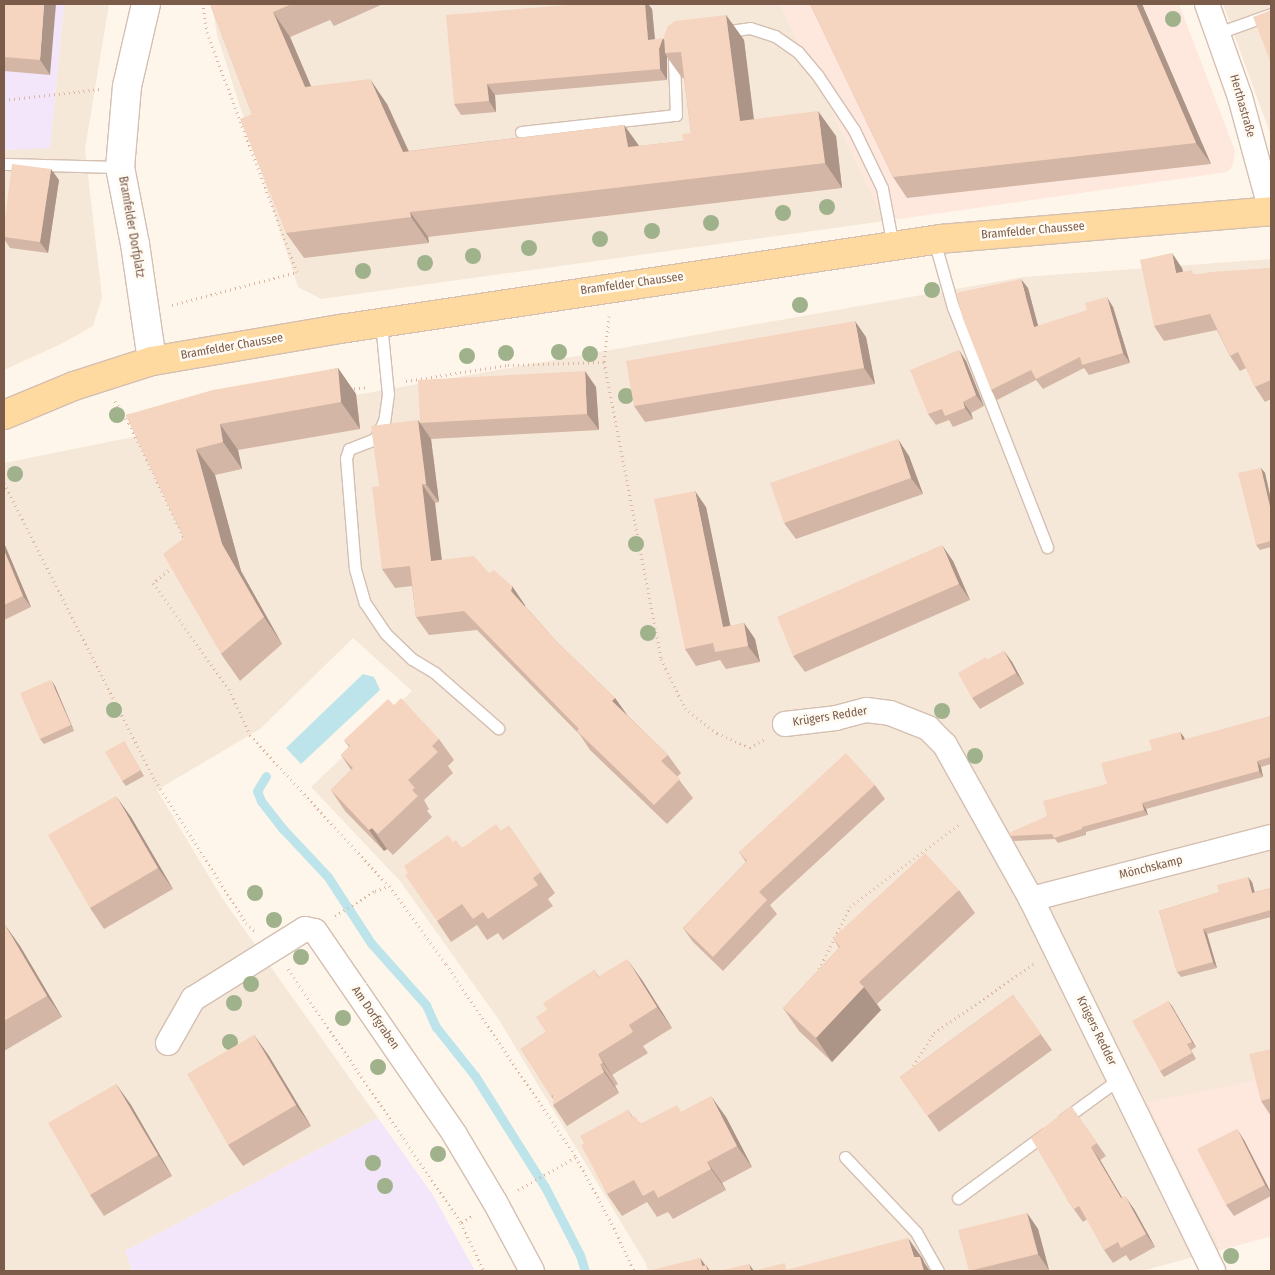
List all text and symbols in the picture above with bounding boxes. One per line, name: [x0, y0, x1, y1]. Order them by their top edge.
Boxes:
street label: Herthastraße: [1226, 73, 1258, 139]
street label: Bramfelder Dorfplatz: [115, 175, 147, 279]
street label: Bramfelder Chaussee: [981, 219, 1085, 243]
street label: Bramfelder Chaussee: [580, 270, 684, 298]
street label: Bramfelder Chaussee: [180, 331, 284, 363]
street label: Krügers Redder: [792, 704, 868, 730]
street label: Mönchskamp: [1118, 853, 1184, 883]
street label: Am Dorfgraben: [348, 984, 402, 1052]
street label: Krügers Redder: [1073, 994, 1119, 1068]

